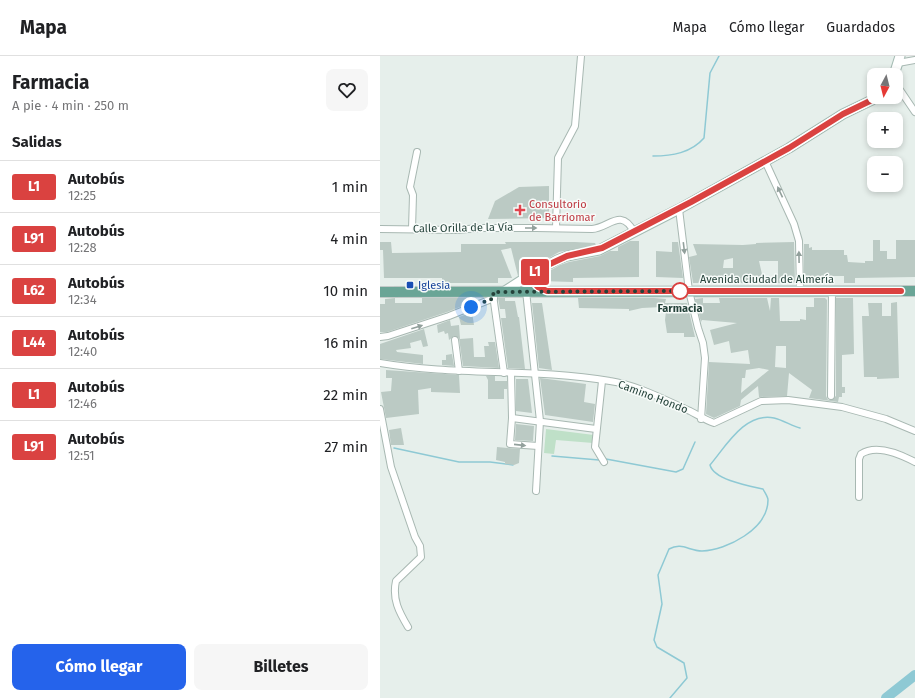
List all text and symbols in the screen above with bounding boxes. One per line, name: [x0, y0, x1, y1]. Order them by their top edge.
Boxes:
text: Mapa: [20, 16, 67, 39]
text: Mapa: [673, 19, 707, 36]
text: Cómo llegar: [729, 19, 804, 36]
text: Guardados: [826, 19, 895, 36]
north arrow: [867, 68, 903, 104]
map controls: [867, 68, 903, 192]
button: heart: [326, 69, 368, 111]
text: Farmacia: [12, 71, 89, 94]
text: A pie · 4 min · 250 m: [12, 98, 129, 113]
button: +: [867, 112, 903, 148]
text: Salidas: [12, 133, 62, 151]
button: −: [867, 156, 903, 192]
text: Autobús: [68, 170, 125, 188]
text: L1: [28, 178, 40, 195]
text: 1 min: [332, 178, 368, 196]
one-way arrow: [777, 187, 783, 198]
text: 12:25: [68, 188, 96, 203]
place label: Consultorio de Barriomar: [529, 198, 596, 224]
marker: Consultorio de Barriomar: [514, 204, 526, 216]
street label: Calle Orilla de la Vía: [413, 221, 513, 235]
text: Autobús: [68, 222, 125, 240]
one-way arrow: [525, 225, 538, 231]
text: L91: [24, 230, 44, 247]
text: 4 min: [330, 230, 368, 248]
text: 12:28: [68, 240, 97, 255]
one-way arrow: [680, 241, 687, 254]
one-way arrow: [796, 250, 802, 263]
line badge: L1: [517, 259, 553, 285]
text: L1: [529, 263, 541, 280]
street label: Avenida Ciudad de Almería: [700, 273, 834, 286]
text: Autobús: [68, 274, 125, 292]
place label: Iglesia: [418, 279, 450, 292]
marker: Iglesia: [405, 280, 415, 290]
text: L62: [23, 282, 45, 299]
text: 10 min: [323, 282, 368, 300]
marker: Farmacia: [671, 282, 689, 300]
text: 12:34: [68, 292, 97, 307]
your location: [461, 297, 481, 317]
place label: Farmacia: [658, 302, 702, 315]
one-way arrow: [412, 324, 424, 330]
text: Autobús: [68, 326, 125, 344]
text: L44: [23, 334, 45, 351]
text: 16 min: [324, 334, 368, 352]
text: 12:40: [68, 344, 97, 359]
text: Autobús: [68, 378, 125, 396]
street label: Camino Hondo: [616, 378, 690, 416]
text: L1: [28, 386, 40, 403]
text: 22 min: [323, 386, 368, 404]
text: 12:46: [68, 396, 97, 411]
text: Autobús: [68, 430, 125, 448]
text: L91: [24, 438, 44, 455]
text: 27 min: [324, 438, 368, 456]
one-way arrow: [514, 441, 526, 448]
text: 12:51: [68, 448, 95, 463]
button: Cómo llegar: [12, 644, 186, 690]
button: Billetes: [194, 644, 368, 690]

